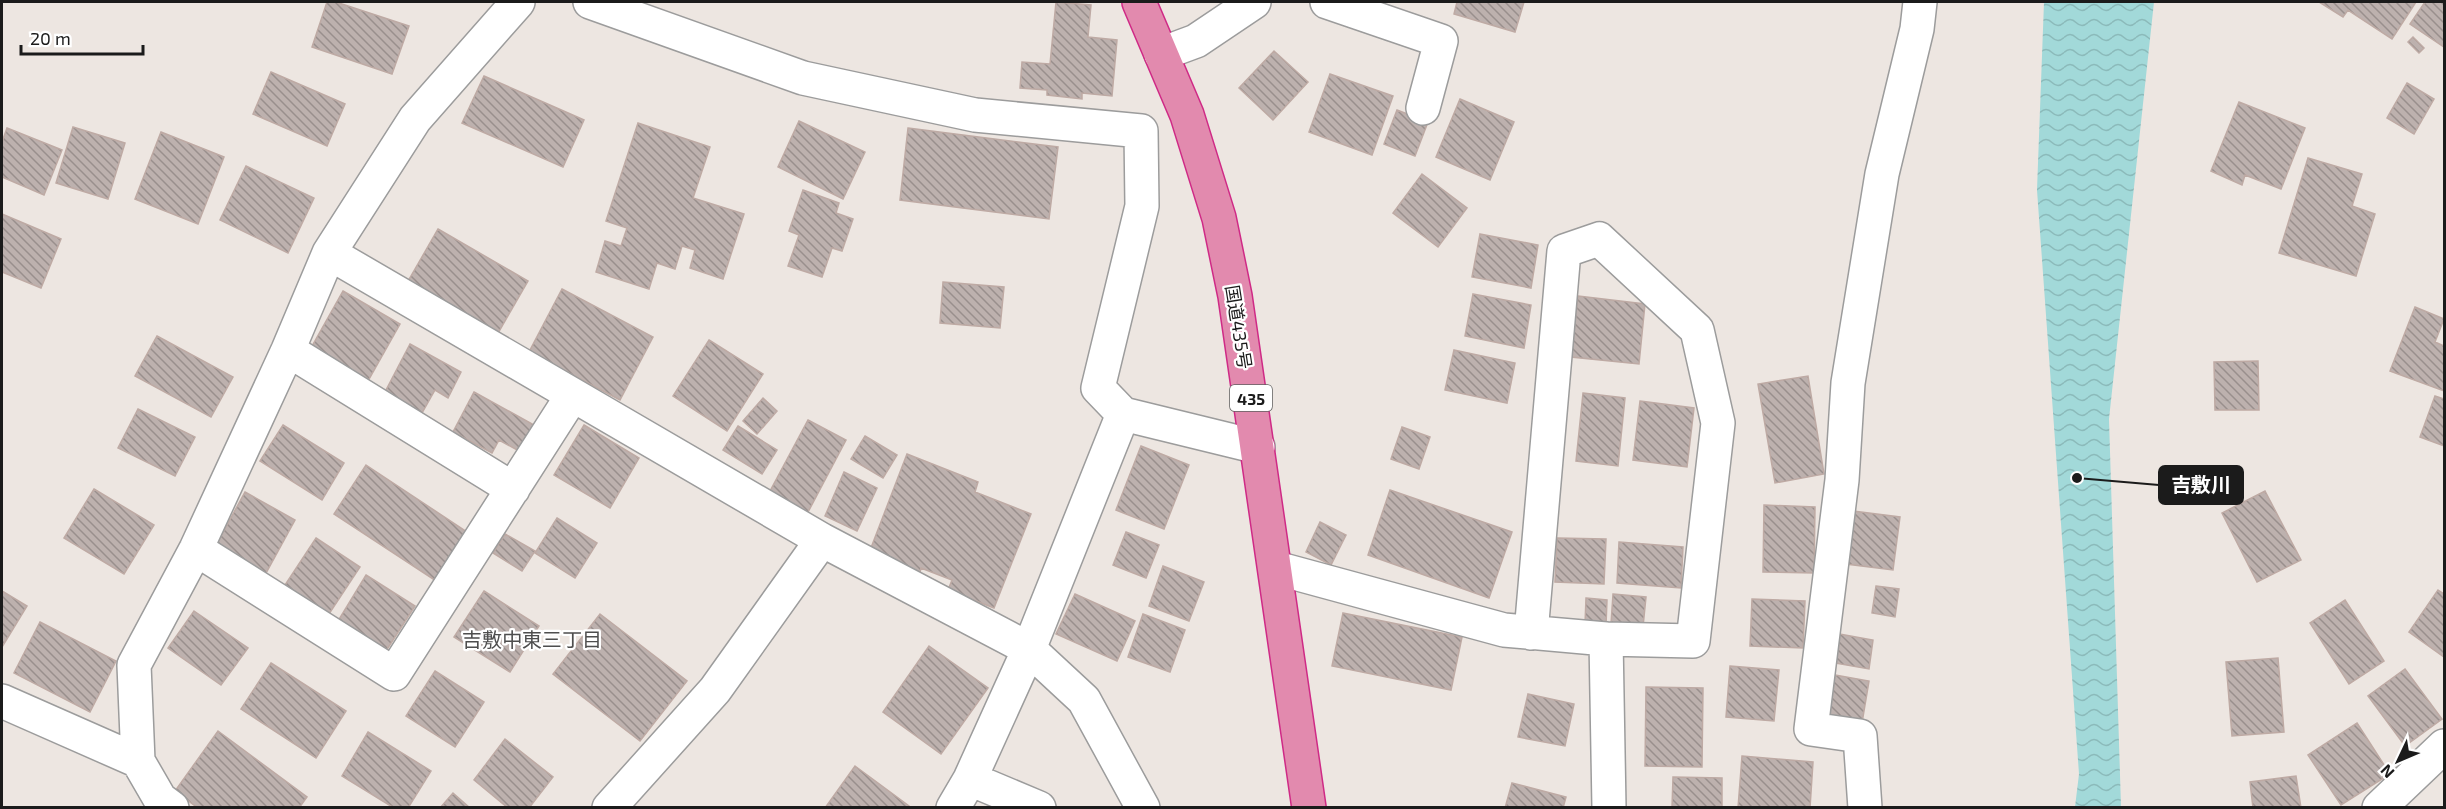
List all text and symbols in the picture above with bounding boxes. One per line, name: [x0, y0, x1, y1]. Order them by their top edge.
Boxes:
scale bar: [21, 18, 142, 56]
text: 20 m: [30, 27, 71, 49]
street label: 国道435号: [1222, 283, 1256, 371]
road number: 435: [1230, 385, 1272, 411]
callout: 吉敷川: [2159, 466, 2243, 504]
text: 吉敷川: [2171, 472, 2231, 496]
district label: 吉敷中東三丁目: [462, 627, 602, 651]
north arrow: [2368, 731, 2428, 791]
text: N: [2376, 761, 2398, 783]

